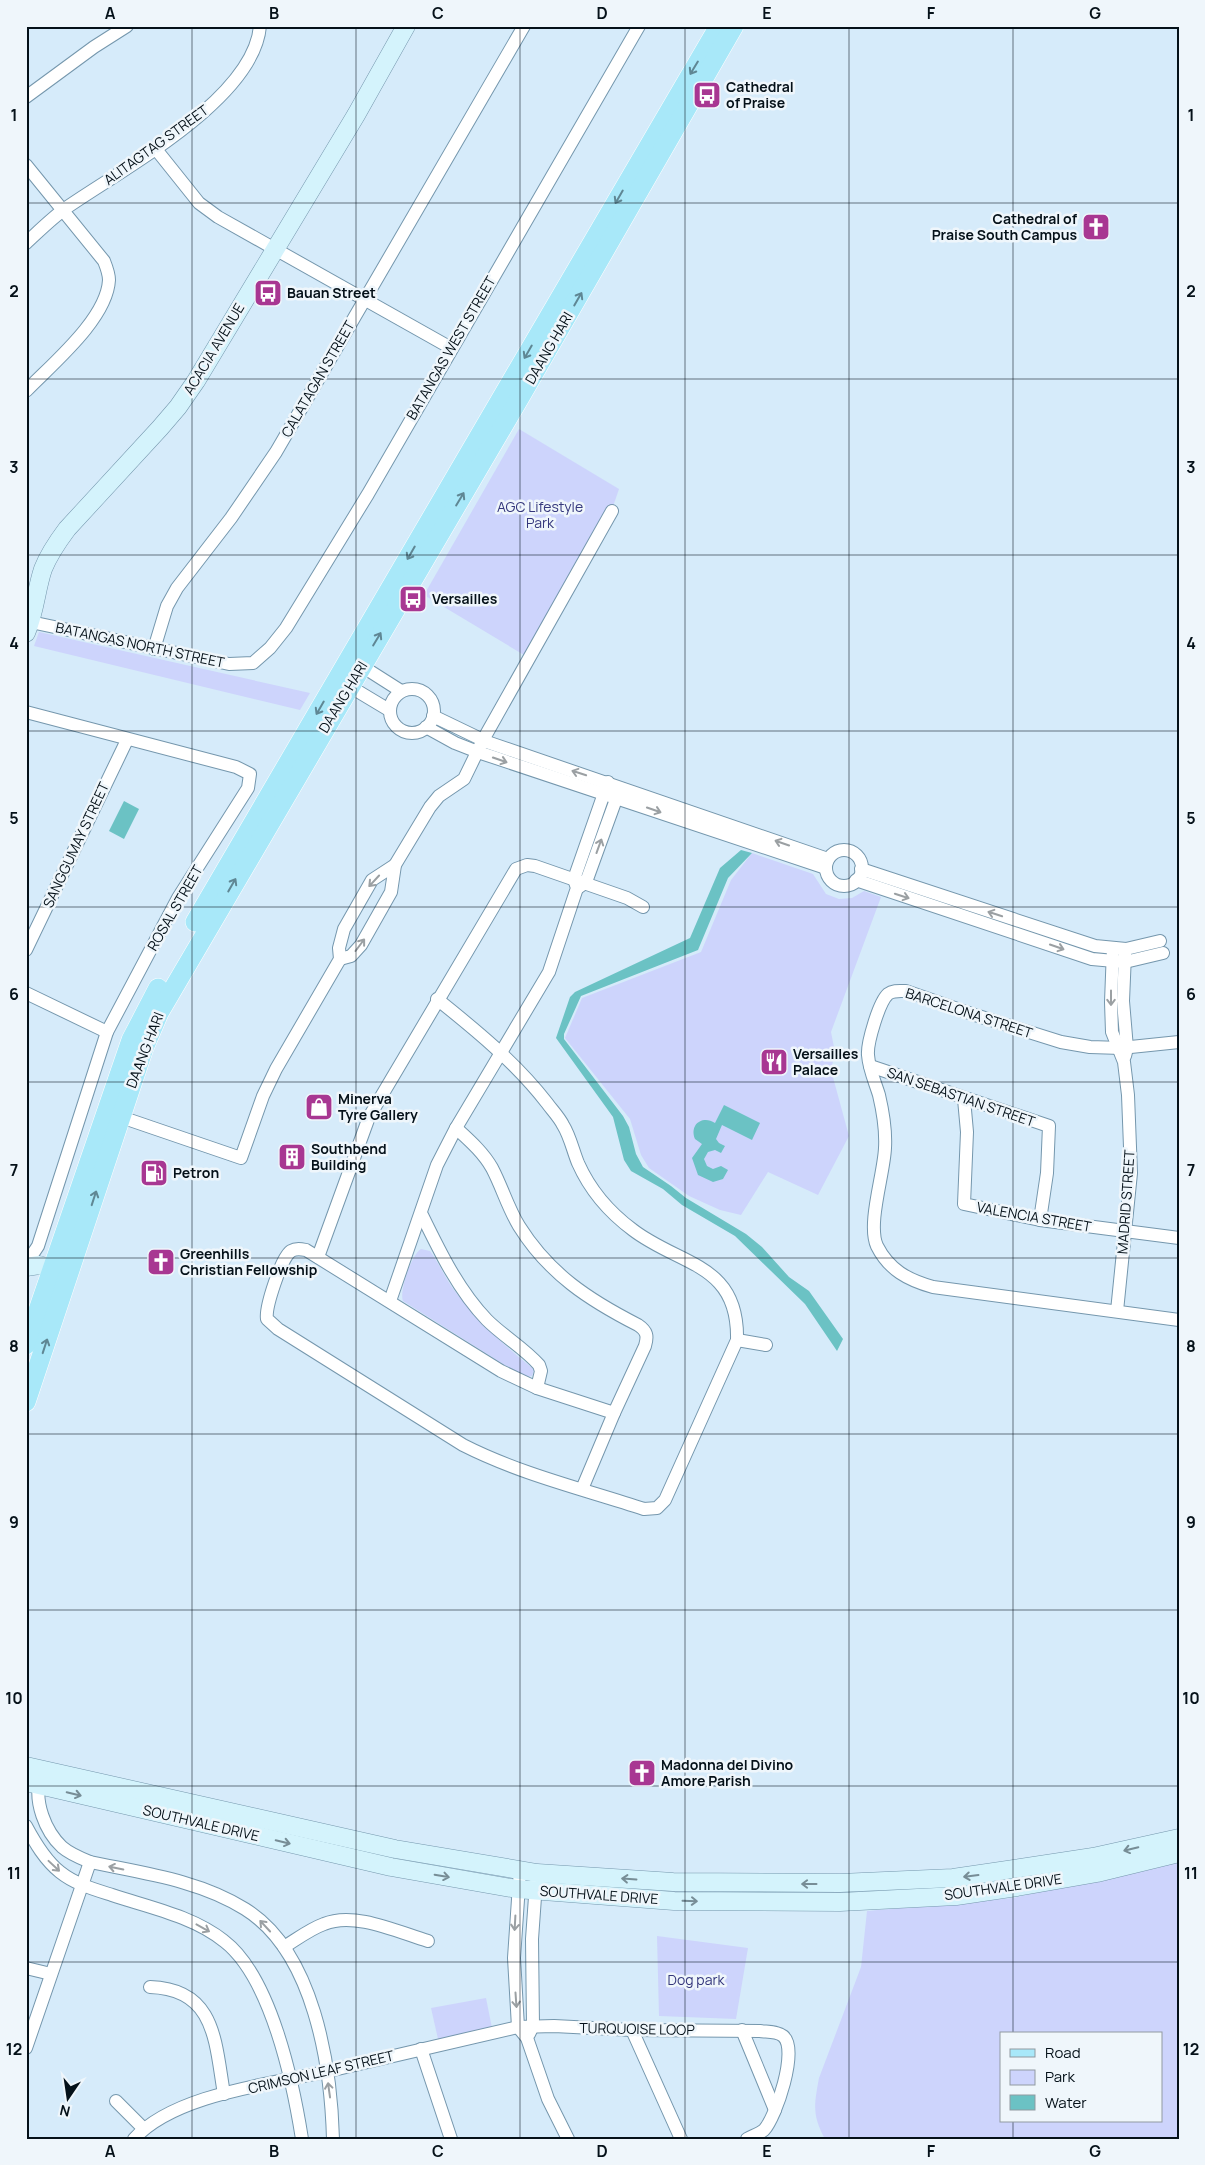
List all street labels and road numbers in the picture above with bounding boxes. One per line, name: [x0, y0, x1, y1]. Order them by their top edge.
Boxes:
street label: ALITAGTAG STREET: [100, 100, 212, 189]
street label: BATANGAS WEST STREET: [402, 272, 500, 423]
street label: ACACIA AVENUE: [179, 299, 248, 398]
street label: DAANG HARI: [520, 308, 577, 387]
street label: CALATAGAN STREET: [276, 317, 359, 440]
street label: BATANGAS NORTH STREET: [54, 617, 227, 672]
street label: DAANG HARI: [314, 657, 371, 736]
street label: SANGGUMAY STREET: [38, 778, 113, 911]
street label: ROSAL STREET: [142, 861, 207, 954]
street label: BARCELONA STREET: [903, 983, 1036, 1042]
street label: DAANG HARI: [121, 1009, 168, 1091]
street label: SAN SEBASTIAN STREET: [885, 1062, 1038, 1131]
street label: MADRID STREET: [1112, 1149, 1139, 1255]
street label: VALENCIA STREET: [975, 1197, 1094, 1236]
street label: SOUTHVALE DRIVE: [141, 1800, 261, 1845]
street label: SOUTHVALE DRIVE: [943, 1869, 1063, 1904]
street label: SOUTHVALE DRIVE: [539, 1881, 659, 1908]
street label: TURQUOISE LOOP: [579, 2018, 695, 2039]
street label: CRIMSON LEAF STREET: [246, 2045, 396, 2098]

